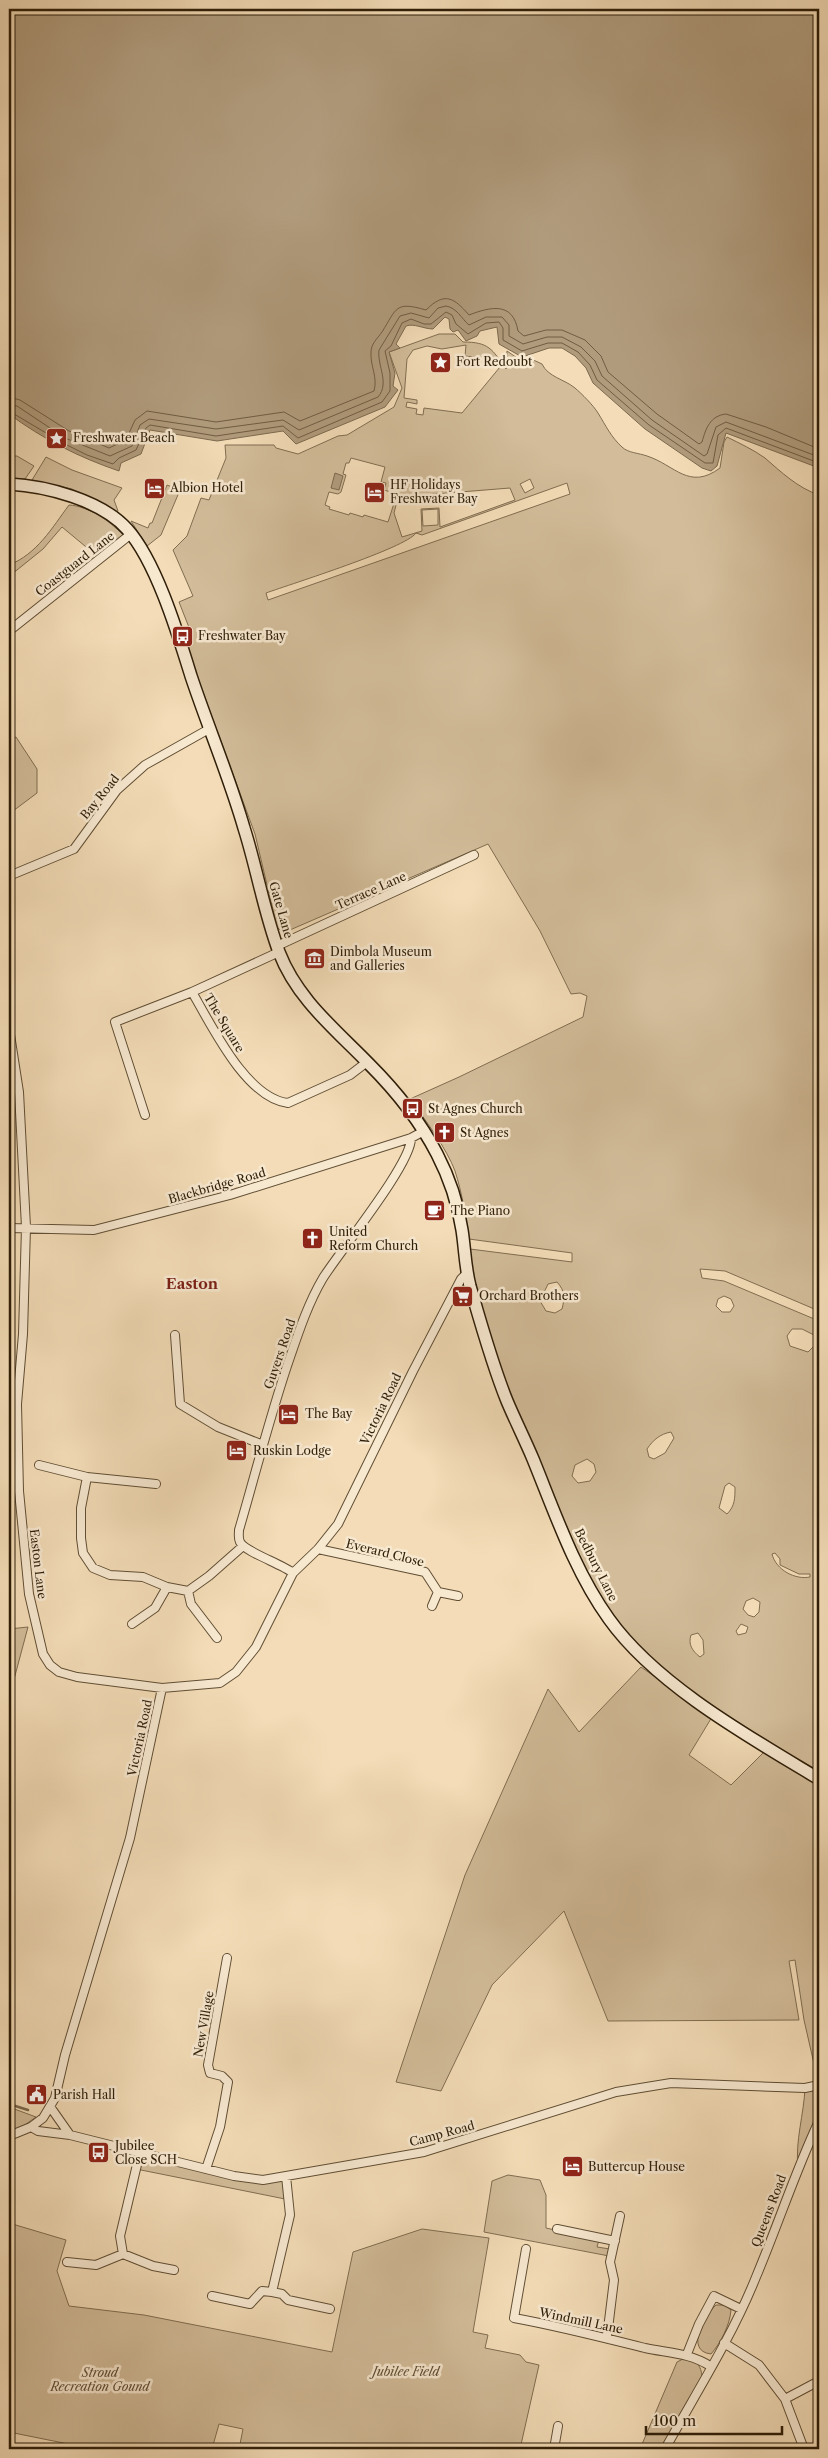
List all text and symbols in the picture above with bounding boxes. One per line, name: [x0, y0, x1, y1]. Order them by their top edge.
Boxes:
place icon: Fort Redoubt: [428, 350, 452, 374]
place label: Fort Redoubt: [456, 354, 533, 369]
place icon: Freshwater Beach: [45, 426, 69, 450]
place label: Freshwater Beach: [73, 430, 175, 445]
hotel icon: Albion Hotel: [142, 476, 166, 500]
place label: HF Holidays Freshwater Bay: [390, 477, 478, 506]
place label: Albion Hotel: [169, 480, 244, 495]
hotel icon: HF Holidays Freshwater Bay: [362, 480, 386, 504]
street label: Coastguard Lane: [32, 528, 117, 599]
bus stop icon: Freshwater Bay: [170, 624, 194, 648]
place label: Freshwater Bay: [198, 628, 286, 643]
street label: Bay Road: [77, 771, 123, 822]
street label: Terrace Lane: [333, 868, 409, 913]
street label: Gate Lane: [266, 880, 297, 940]
place label: Dimbola Museum and Galleries: [330, 944, 432, 973]
museum icon: Dimbola Museum and Galleries: [302, 947, 326, 971]
street label: The Square: [201, 991, 248, 1055]
bus stop icon: St Agnes Church: [400, 1097, 424, 1121]
place label: St Agnes Church: [428, 1101, 523, 1116]
church icon: St Agnes: [432, 1121, 456, 1145]
place label: St Agnes: [460, 1125, 509, 1140]
street label: Blackbridge Road: [166, 1164, 268, 1207]
cafe icon: The Piano: [423, 1199, 447, 1223]
place label: The Piano: [451, 1203, 510, 1218]
place label: United Reform Church: [329, 1224, 419, 1253]
church icon: United Reform Church: [301, 1227, 325, 1251]
district label: Easton: [166, 1274, 219, 1293]
supermarket icon: Orchard Brothers: [451, 1284, 475, 1308]
place label: Orchard Brothers: [479, 1288, 579, 1303]
street label: Guyers Road: [261, 1316, 299, 1391]
street label: Victoria Road: [356, 1370, 405, 1448]
hotel icon: The Bay: [277, 1402, 301, 1426]
place label: The Bay: [305, 1406, 353, 1421]
hotel icon: Ruskin Lodge: [225, 1439, 249, 1463]
place label: Ruskin Lodge: [253, 1443, 331, 1458]
street label: Bedbury Lane: [572, 1526, 621, 1604]
street label: Easton Lane: [27, 1528, 50, 1600]
street label: Everard Close: [345, 1536, 426, 1570]
street label: Victoria Road: [124, 1698, 155, 1779]
street label: New Village: [190, 1989, 217, 2058]
public building icon: Parish Hall: [25, 2083, 49, 2107]
place label: Parish Hall: [53, 2087, 116, 2102]
street label: Camp Road: [408, 2117, 477, 2149]
place label: Jubilee Close SCH: [113, 2138, 177, 2167]
bus stop icon: Jubilee Close SCH: [87, 2141, 111, 2165]
hotel icon: Buttercup House: [560, 2155, 584, 2179]
place label: Buttercup House: [588, 2159, 685, 2174]
street label: Queens Road: [748, 2172, 789, 2249]
street label: Windmill Lane: [537, 2304, 625, 2337]
park label: Jubilee Field: [369, 2364, 441, 2379]
park label: Stroud Recreation Gound: [50, 2365, 151, 2394]
scale bar: [646, 2403, 782, 2435]
text: 100 m: [653, 2411, 696, 2430]

